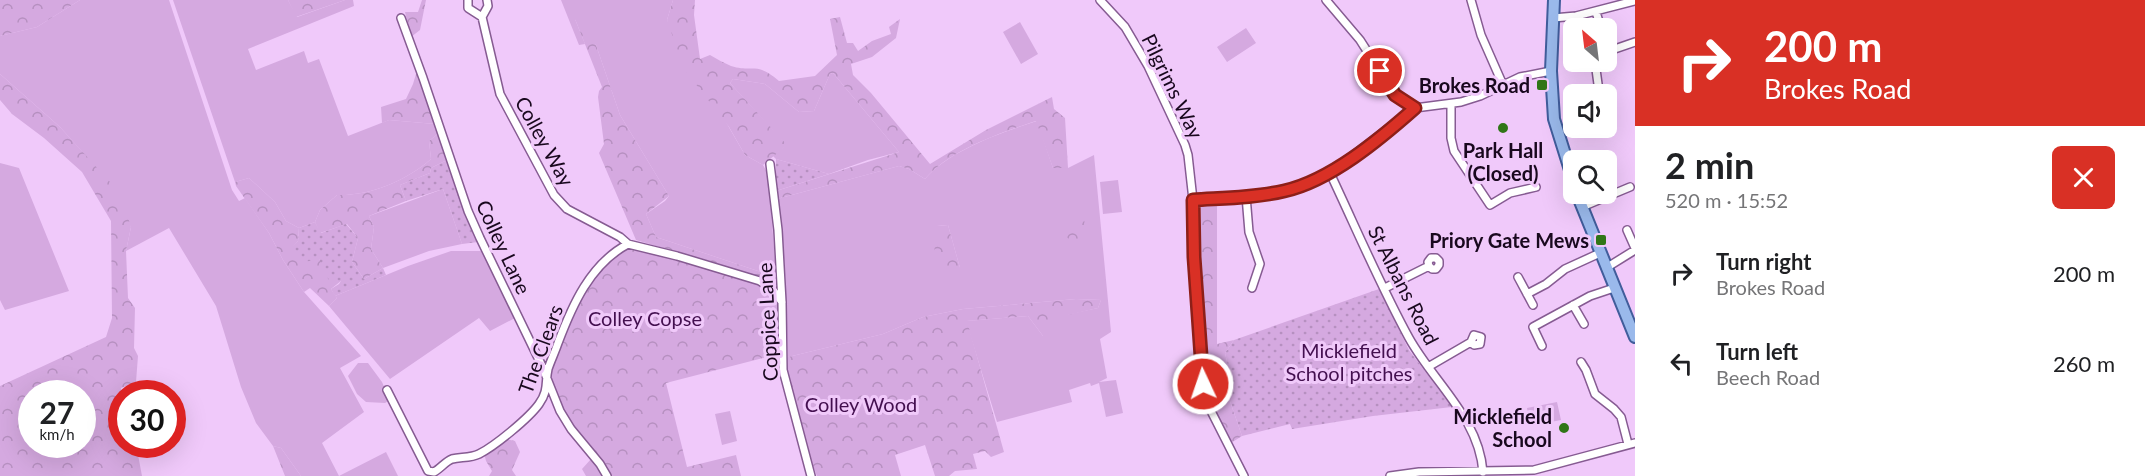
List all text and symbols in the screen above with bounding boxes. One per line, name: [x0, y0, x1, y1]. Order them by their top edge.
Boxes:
north arrow: [1563, 18, 1617, 72]
map controls: [1563, 18, 1617, 204]
text: 200 m: [1764, 21, 1882, 71]
icon: right: [1665, 24, 1743, 102]
street label: Pilgrims Way: [1137, 30, 1209, 143]
pin: [1354, 45, 1405, 96]
icon: arrive: [1363, 54, 1396, 87]
text: Brokes Road: [1764, 72, 1911, 105]
place label: Brokes Road: [1419, 73, 1530, 97]
marker: Brokes Road: [1535, 78, 1549, 92]
button: sound: [1563, 84, 1617, 138]
street label: Colley Way: [511, 92, 580, 190]
marker: Park Hall (Closed): [1496, 121, 1510, 135]
place label: Park Hall (Closed): [1463, 138, 1543, 185]
text: 2 min: [1665, 143, 1754, 187]
button: close: [2052, 146, 2115, 209]
button: search: [1563, 150, 1617, 204]
text: 520 m · 15:52: [1665, 188, 1788, 212]
street label: Colley Lane: [472, 196, 536, 298]
street label: St Albans Road: [1364, 221, 1444, 349]
place label: Priory Gate Mews: [1429, 228, 1589, 252]
marker: Priory Gate Mews: [1594, 233, 1608, 247]
text: Turn right: [1716, 248, 1811, 275]
icon: right: [1665, 257, 1698, 290]
text: 200 m: [2053, 260, 2115, 287]
street label: Coppice Lane: [752, 262, 782, 382]
text: Brokes Road: [1716, 275, 1825, 299]
street label: The Clears: [513, 301, 567, 397]
park label: Colley Copse: [588, 306, 702, 330]
park label: Micklefield School pitches: [1285, 338, 1413, 385]
text: Turn left: [1716, 338, 1798, 365]
icon: left: [1665, 347, 1698, 380]
text: 260 m: [2053, 350, 2115, 377]
position arrow: [1171, 352, 1235, 416]
text: Beech Road: [1716, 365, 1820, 389]
speed limit sign: 30: [108, 380, 186, 458]
park label: Colley Wood: [805, 392, 917, 416]
text: 27: [40, 394, 74, 430]
place label: Micklefield School: [1453, 404, 1552, 451]
marker: Micklefield School: [1557, 421, 1571, 435]
text: km/h: [39, 425, 75, 443]

